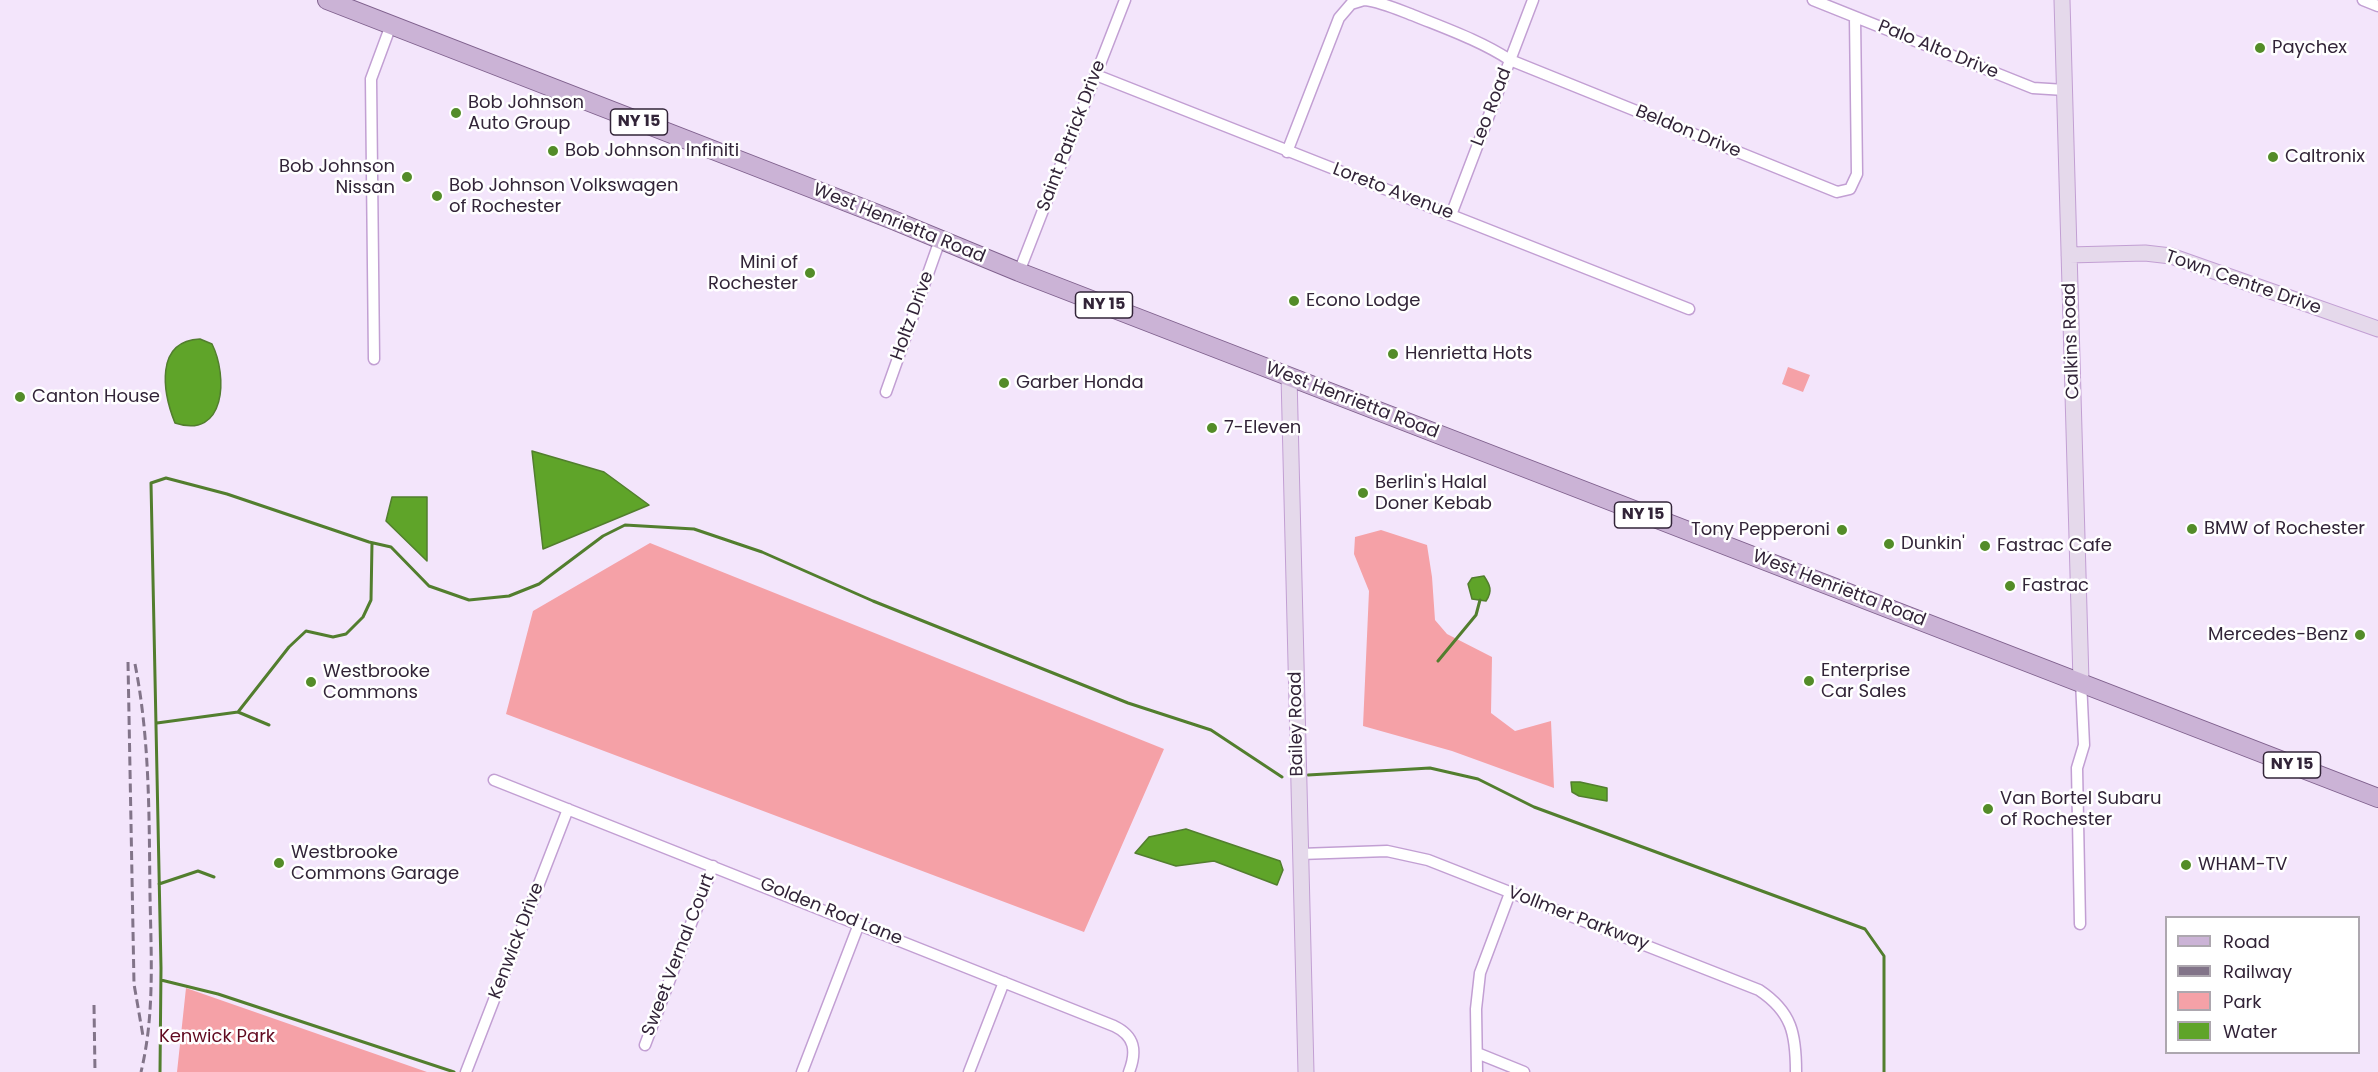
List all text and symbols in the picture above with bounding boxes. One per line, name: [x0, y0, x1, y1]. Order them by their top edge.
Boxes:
street label: Palo Alto Drive: [1875, 16, 2001, 84]
place label: Paychex: [2272, 37, 2347, 59]
marker: Paychex: [2253, 41, 2267, 55]
street label: Saint Patrick Drive: [1033, 57, 1111, 215]
street label: Leo Road: [1467, 65, 1517, 149]
place label: Bob Johnson Auto Group: [468, 92, 584, 134]
street label: Beldon Drive: [1632, 101, 1744, 163]
marker: Bob Johnson Auto Group: [449, 106, 463, 120]
road number: NY 15: [610, 109, 668, 135]
place label: Bob Johnson Infiniti: [565, 140, 739, 162]
marker: Bob Johnson Infiniti: [546, 144, 560, 158]
place label: Caltronix: [2285, 146, 2365, 168]
marker: Caltronix: [2266, 150, 2280, 164]
place label: Bob Johnson Nissan: [279, 156, 395, 198]
street label: Loreto Avenue: [1330, 159, 1456, 225]
marker: Bob Johnson Nissan: [400, 170, 414, 184]
place label: Bob Johnson Volkswagen of Rochester: [449, 175, 678, 218]
street label: West Henrietta Road: [810, 180, 988, 268]
marker: Bob Johnson Volkswagen of Rochester: [430, 189, 444, 203]
street label: Town Centre Drive: [2162, 246, 2324, 320]
place label: Mini of Rochester: [708, 252, 798, 294]
marker: Mini of Rochester: [803, 266, 817, 280]
street label: Holtz Drive: [887, 269, 939, 363]
street label: Calkins Road: [2059, 282, 2085, 400]
place label: Econo Lodge: [1306, 290, 1420, 312]
road number: NY 15: [1076, 292, 1132, 318]
marker: Econo Lodge: [1287, 294, 1301, 308]
place label: Henrietta Hots: [1405, 343, 1532, 365]
marker: Henrietta Hots: [1386, 347, 1400, 361]
street label: West Henrietta Road: [1262, 358, 1442, 444]
place label: Garber Honda: [1016, 372, 1144, 394]
marker: Garber Honda: [997, 376, 1011, 390]
place label: Canton House: [32, 386, 160, 408]
marker: Canton House: [13, 390, 27, 404]
place label: 7-Eleven: [1224, 417, 1301, 439]
marker: 7-Eleven: [1205, 421, 1219, 435]
place label: Berlin's Halal Doner Kebab: [1375, 472, 1492, 514]
marker: Berlin's Halal Doner Kebab: [1356, 486, 1370, 500]
road number: NY 15: [1614, 502, 1672, 528]
place label: BMW of Rochester: [2204, 518, 2365, 540]
place label: Tony Pepperoni: [1691, 519, 1830, 541]
marker: BMW of Rochester: [2185, 522, 2199, 536]
marker: Tony Pepperoni: [1835, 523, 1849, 537]
place label: Dunkin': [1901, 533, 1965, 555]
place label: Fastrac Cafe: [1997, 535, 2112, 557]
marker: Dunkin': [1882, 537, 1896, 551]
marker: Fastrac Cafe: [1978, 539, 1992, 553]
street label: West Henrietta Road: [1749, 546, 1929, 632]
place label: Fastrac: [2022, 575, 2089, 597]
marker: Fastrac: [2003, 579, 2017, 593]
place label: Mercedes-Benz: [2208, 624, 2348, 646]
marker: Mercedes-Benz: [2353, 628, 2367, 642]
place label: Enterprise Car Sales: [1821, 660, 1910, 702]
place label: Westbrooke Commons: [323, 661, 430, 704]
street label: Bailey Road: [1285, 671, 1309, 777]
marker: Enterprise Car Sales: [1802, 674, 1816, 688]
marker: Westbrooke Commons: [304, 675, 318, 689]
road number: NY 15: [2264, 752, 2320, 778]
place label: Van Bortel Subaru of Rochester: [2000, 788, 2162, 830]
marker: Van Bortel Subaru of Rochester: [1981, 802, 1995, 816]
place label: Westbrooke Commons Garage: [291, 842, 459, 884]
place label: WHAM-TV: [2198, 854, 2287, 876]
marker: Westbrooke Commons Garage: [272, 856, 286, 870]
marker: WHAM-TV: [2179, 858, 2193, 872]
street label: Sweet Vernal Court: [638, 871, 720, 1039]
street label: Golden Rod Lane: [757, 874, 905, 950]
street label: Kenwick Drive: [485, 880, 549, 1002]
street label: Vollmer Parkway: [1504, 882, 1652, 956]
legend: [2165, 916, 2360, 1054]
text: Road: [2223, 929, 2270, 954]
text: Railway: [2223, 959, 2292, 984]
text: Park: [2223, 989, 2262, 1014]
text: Water: [2223, 1019, 2277, 1044]
park label: Kenwick Park: [159, 1026, 275, 1048]

